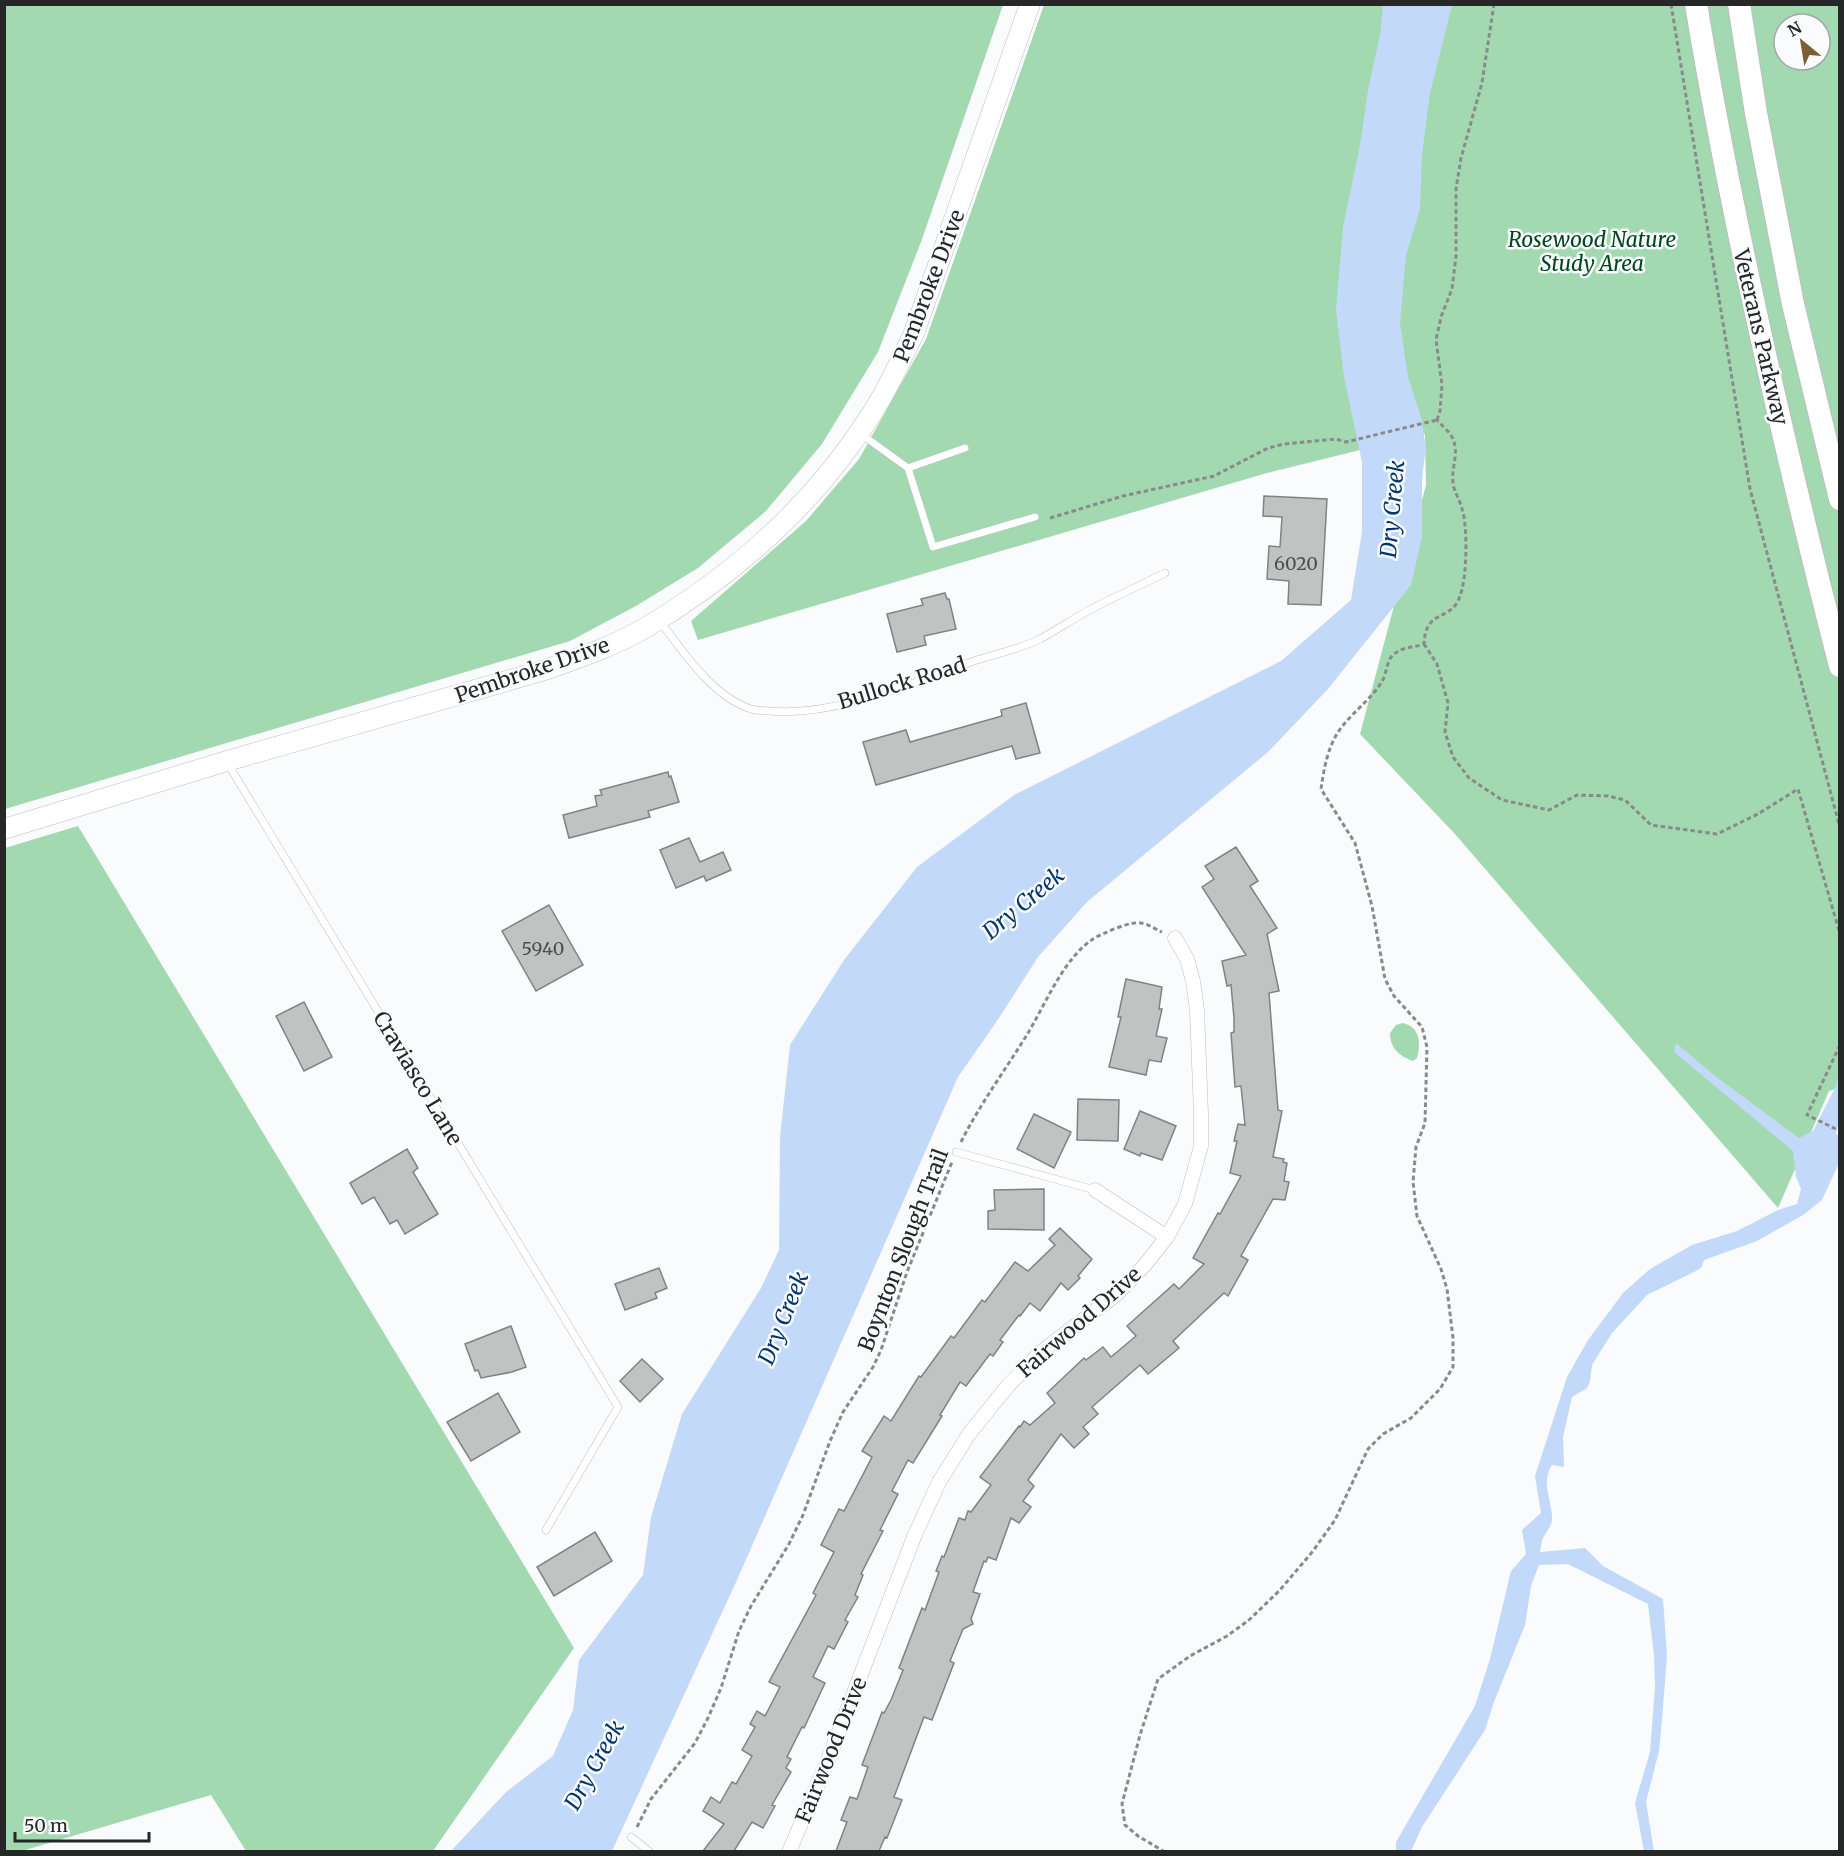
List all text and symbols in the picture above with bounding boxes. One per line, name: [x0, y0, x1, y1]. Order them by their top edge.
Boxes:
north arrow: [1772, 12, 1832, 72]
text: N: [1784, 17, 1805, 41]
street label: Pembroke Drive: [887, 206, 971, 366]
park label: Rosewood Nature Study Area: [1508, 226, 1676, 277]
street label: Veterans Parkway: [1727, 245, 1795, 428]
water label: Dry Creek: [1374, 459, 1410, 560]
house number: 6020: [1274, 552, 1318, 575]
street label: Pembroke Drive: [451, 631, 613, 709]
street label: Bullock Road: [835, 651, 970, 715]
water label: Dry Creek: [976, 861, 1069, 946]
house number: 5940: [522, 937, 564, 960]
street label: Craviasco Lane: [367, 1006, 469, 1150]
street label: Boynton Slough Trail: [852, 1144, 954, 1355]
street label: Fairwood Drive: [1011, 1261, 1147, 1383]
water label: Dry Creek: [751, 1267, 814, 1370]
street label: Fairwood Drive: [789, 1673, 873, 1827]
water label: Dry Creek: [558, 1715, 630, 1815]
scale bar: [15, 1805, 148, 1843]
text: 50 m: [24, 1814, 68, 1837]

